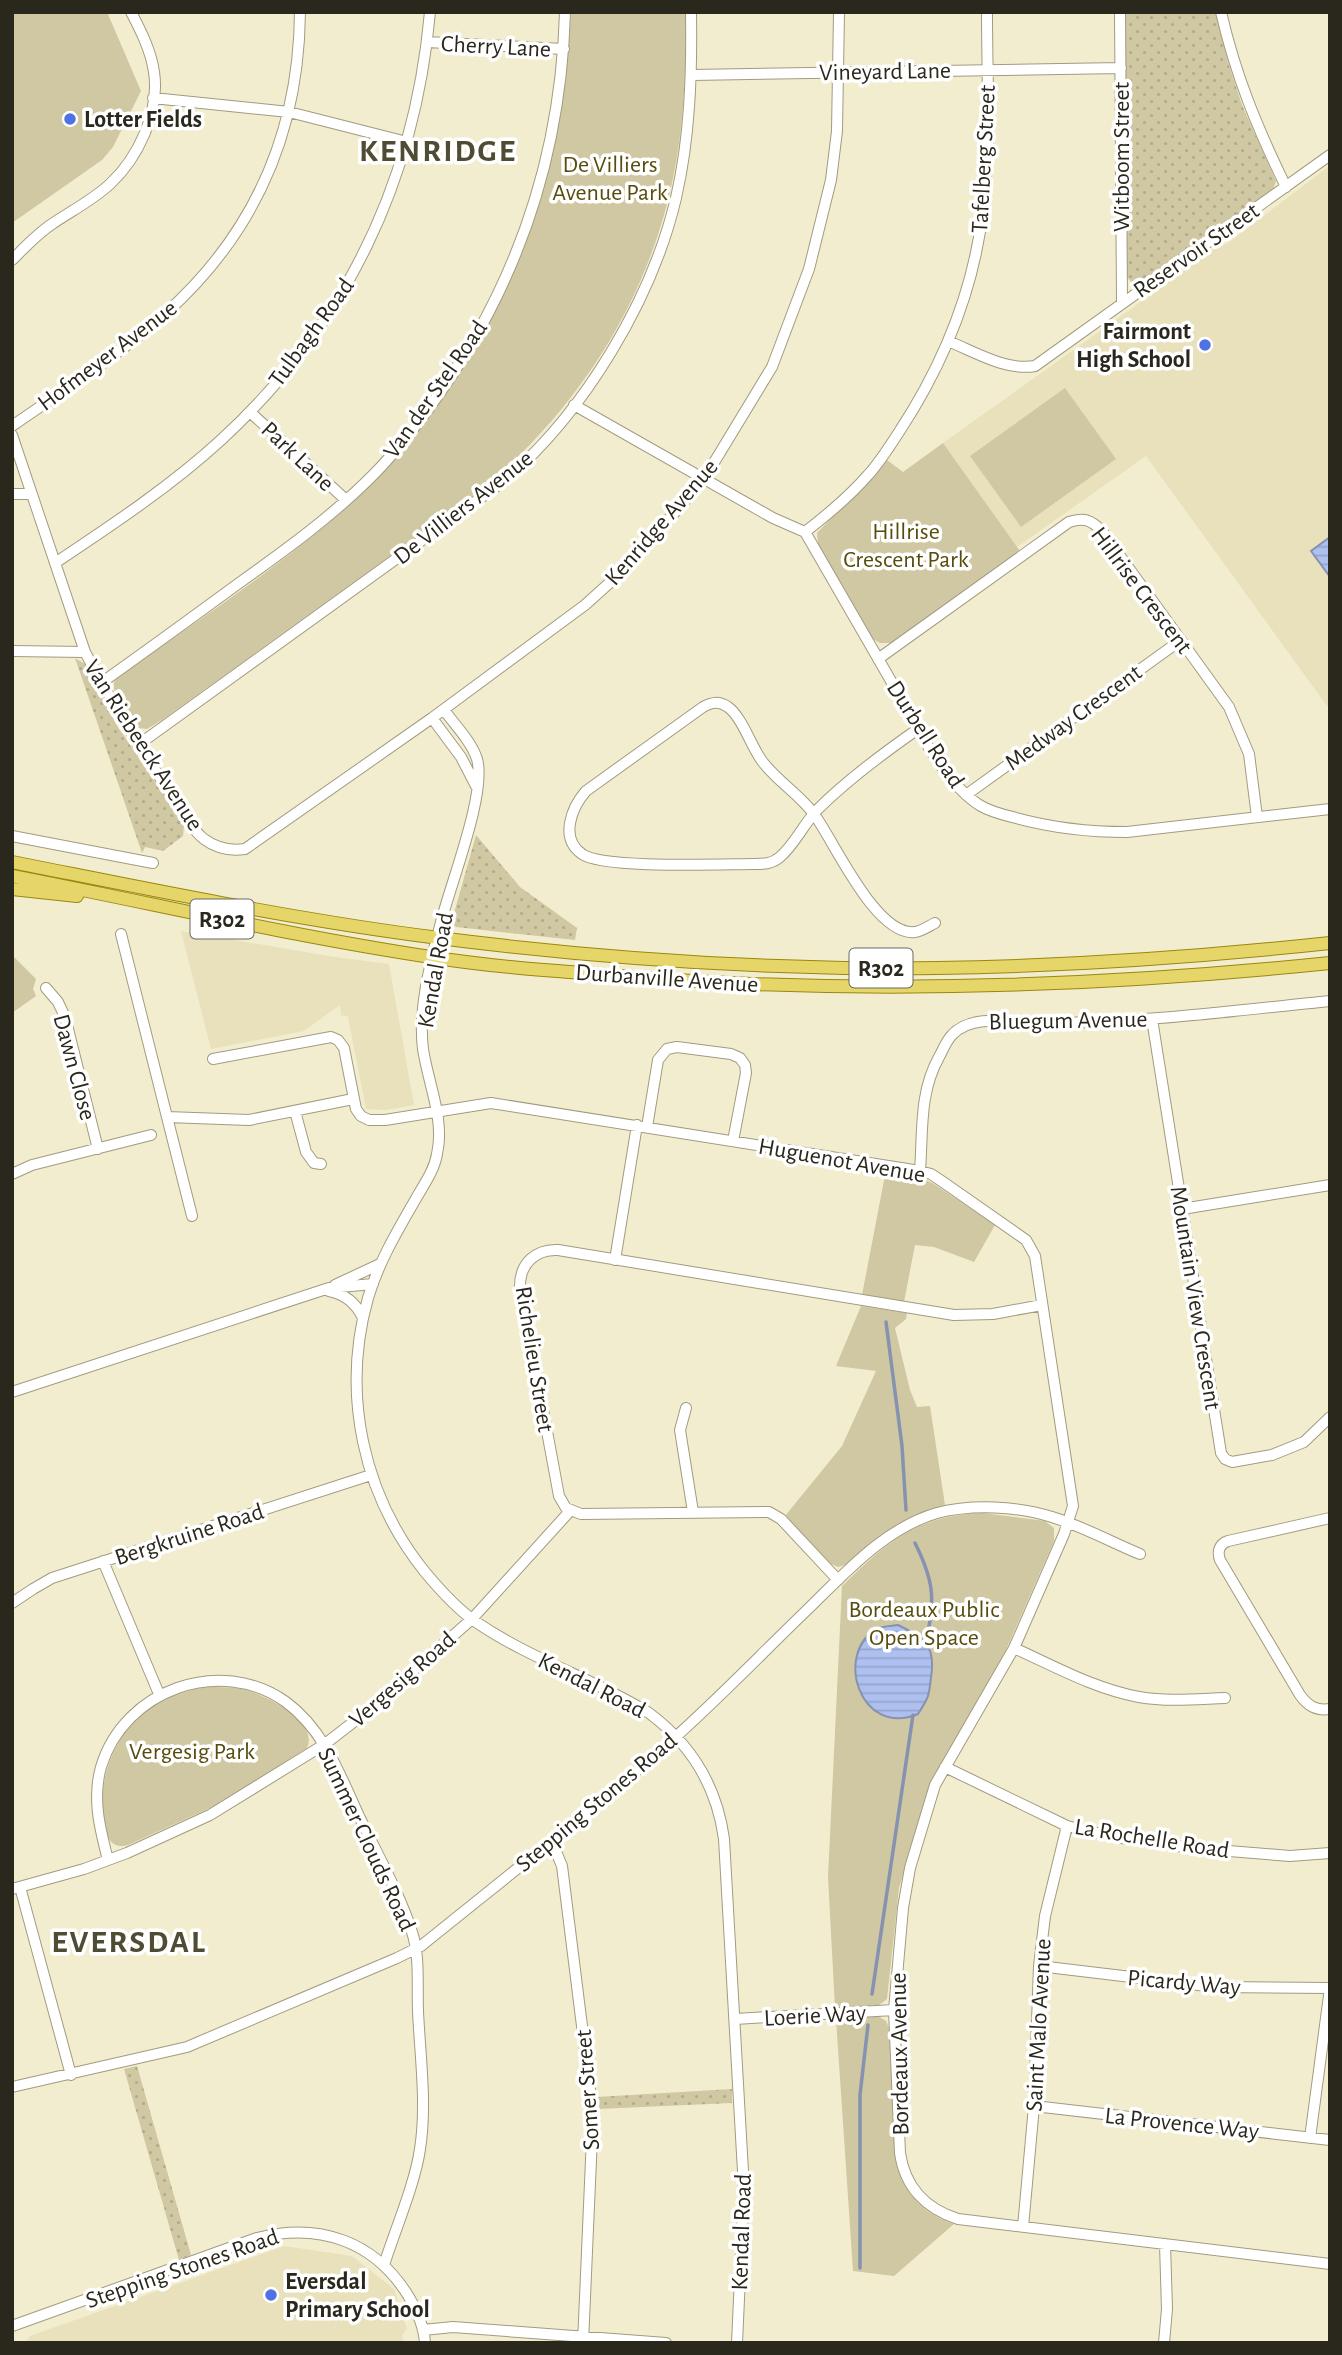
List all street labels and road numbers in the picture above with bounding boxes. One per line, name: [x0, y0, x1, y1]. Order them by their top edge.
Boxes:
street label: Cherry Lane: [440, 32, 552, 62]
street label: Vineyard Lane: [819, 59, 951, 85]
street label: Witboom Street: [1110, 82, 1134, 232]
street label: Tafelberg Street: [968, 84, 1000, 234]
street label: Reservoir Street: [1129, 199, 1264, 303]
street label: Tulbagh Road: [265, 274, 359, 391]
street label: Hofmeyer Avenue: [34, 296, 182, 416]
street label: Van der Stel Road: [380, 316, 492, 463]
street label: Park Lane: [256, 417, 338, 496]
street label: De Villiers Avenue: [390, 446, 538, 569]
street label: Kenridge Avenue: [601, 455, 723, 590]
street label: Hillrise Crescent: [1086, 523, 1197, 659]
street label: Van Riebeeck Avenue: [79, 656, 207, 835]
street label: Medway Crescent: [1001, 660, 1147, 775]
street label: Durbell Road: [882, 677, 969, 792]
road number: R302: [190, 900, 254, 938]
street label: Kendal Road: [414, 910, 458, 1030]
road number: R302: [850, 948, 912, 987]
street label: Durbanville Avenue: [575, 961, 759, 997]
street label: Bluegum Avenue: [988, 1008, 1148, 1034]
street label: Dawn Close: [48, 1012, 100, 1123]
street label: Huguenot Avenue: [756, 1134, 927, 1187]
street label: Mountain View Crescent: [1165, 1185, 1225, 1412]
street label: Richelieu Street: [511, 1284, 557, 1434]
street label: Bergkruine Road: [112, 1500, 267, 1570]
street label: Vergesig Road: [345, 1627, 460, 1732]
street label: Kendal Road: [534, 1649, 649, 1723]
street label: Stepping Stones Road: [511, 1729, 682, 1877]
street label: Summer Clouds Road: [313, 1744, 419, 1935]
street label: La Rochelle Road: [1073, 1815, 1231, 1863]
street label: Saint Malo Avenue: [1022, 1938, 1056, 2112]
street label: Picardy Way: [1126, 1966, 1242, 2000]
street label: Bordeaux Avenue: [887, 1972, 913, 2136]
street label: Loerie Way: [763, 2001, 867, 2031]
street label: Somer Street: [572, 2028, 604, 2151]
street label: La Provence Way: [1104, 2104, 1260, 2144]
street label: Kendal Road: [728, 2173, 756, 2291]
street label: Stepping Stones Road: [83, 2225, 282, 2313]

